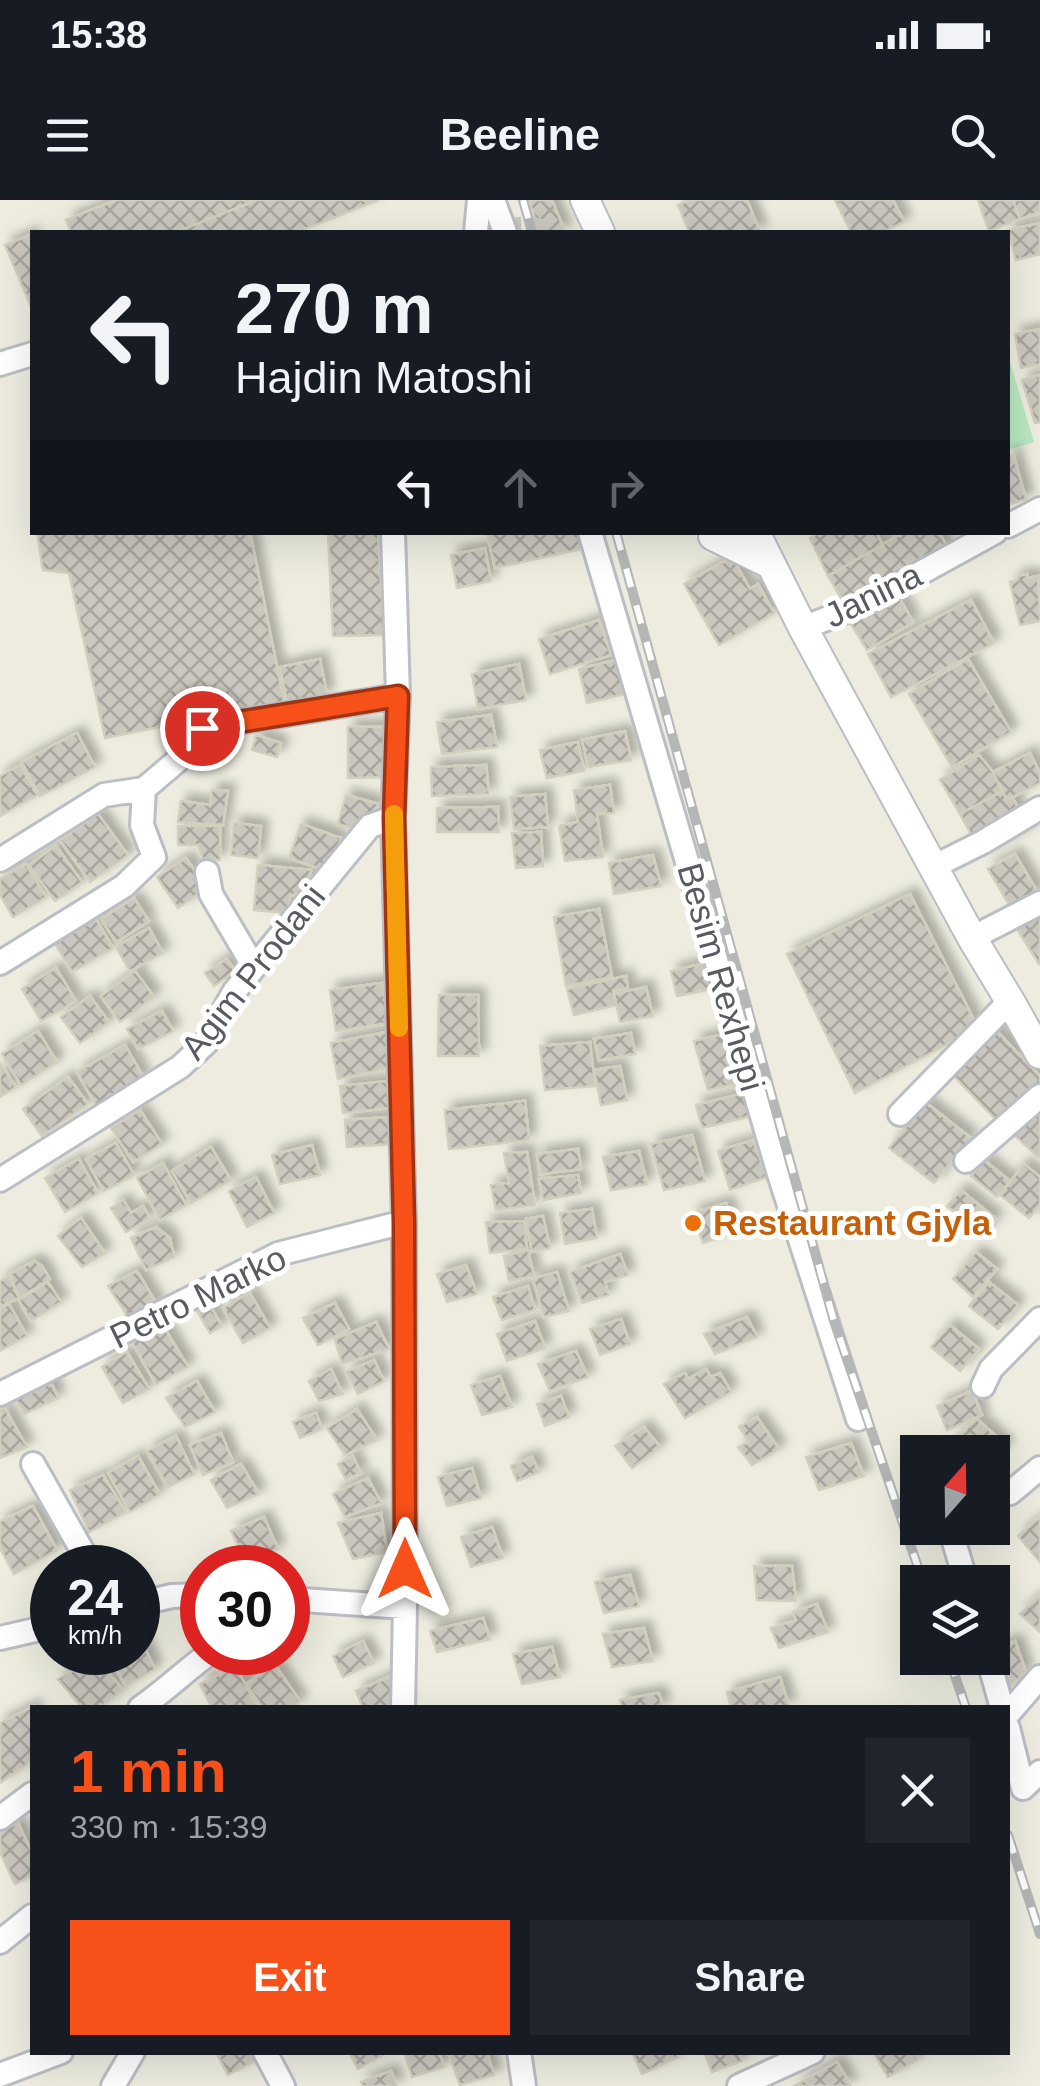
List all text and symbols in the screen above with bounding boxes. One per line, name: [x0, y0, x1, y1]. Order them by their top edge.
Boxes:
text: 15:38: [50, 14, 147, 56]
icon: menu: [40, 108, 95, 163]
icon: search: [945, 108, 1000, 163]
text: Beeline: [440, 109, 600, 160]
icon: left: [70, 270, 200, 400]
text: 270 m: [235, 270, 433, 348]
text: Hajdin Matoshi: [235, 352, 533, 403]
icon: left: [388, 460, 443, 515]
icon: ahead: [493, 460, 548, 515]
icon: right: [598, 460, 653, 515]
street label: Janina: [818, 554, 928, 635]
pin: [160, 686, 245, 771]
icon: arrive: [175, 701, 230, 756]
street label: Besim Rexhepi: [670, 858, 773, 1095]
street label: Agim Prodani: [173, 877, 333, 1066]
place label: Restaurant Gjyla: [713, 1203, 992, 1242]
marker: Restaurant Gjyla: [682, 1212, 704, 1234]
street label: Petro Marko: [104, 1237, 292, 1356]
north arrow: [900, 1435, 1010, 1545]
map controls: [900, 1435, 1010, 1675]
position arrow: [353, 1517, 457, 1621]
speed limit sign: 30: [180, 1545, 310, 1675]
button: layers: [900, 1565, 1010, 1675]
text: 24: [67, 1570, 123, 1626]
text: km/h: [68, 1621, 122, 1649]
text: 1 min: [70, 1738, 227, 1805]
button: close: [865, 1738, 970, 1843]
text: 330 m · 15:39: [70, 1809, 267, 1845]
button: Exit: [70, 1920, 510, 2035]
button: Share: [530, 1920, 970, 2035]

